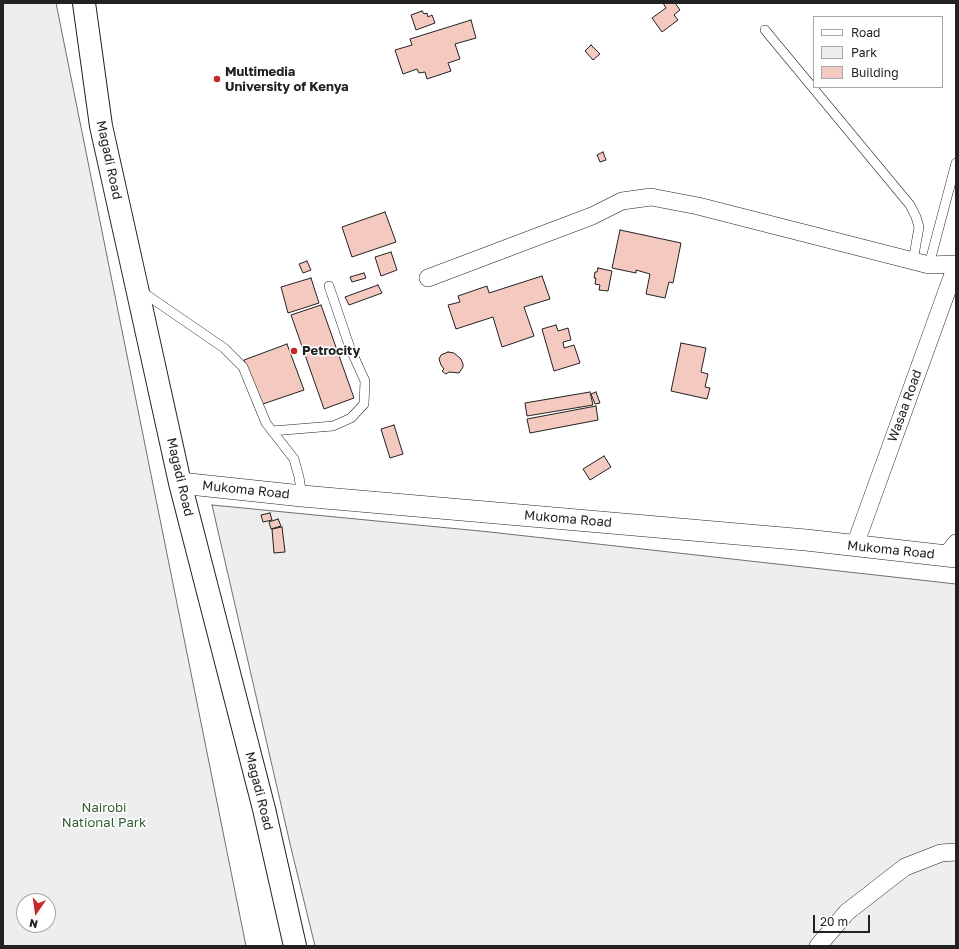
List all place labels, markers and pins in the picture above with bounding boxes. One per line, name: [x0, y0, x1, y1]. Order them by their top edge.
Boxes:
place label: Multimedia University of Kenya: [225, 64, 349, 95]
marker: Multimedia University of Kenya: [212, 74, 222, 84]
place label: Petrocity: [302, 343, 360, 359]
marker: Petrocity: [289, 346, 299, 356]

